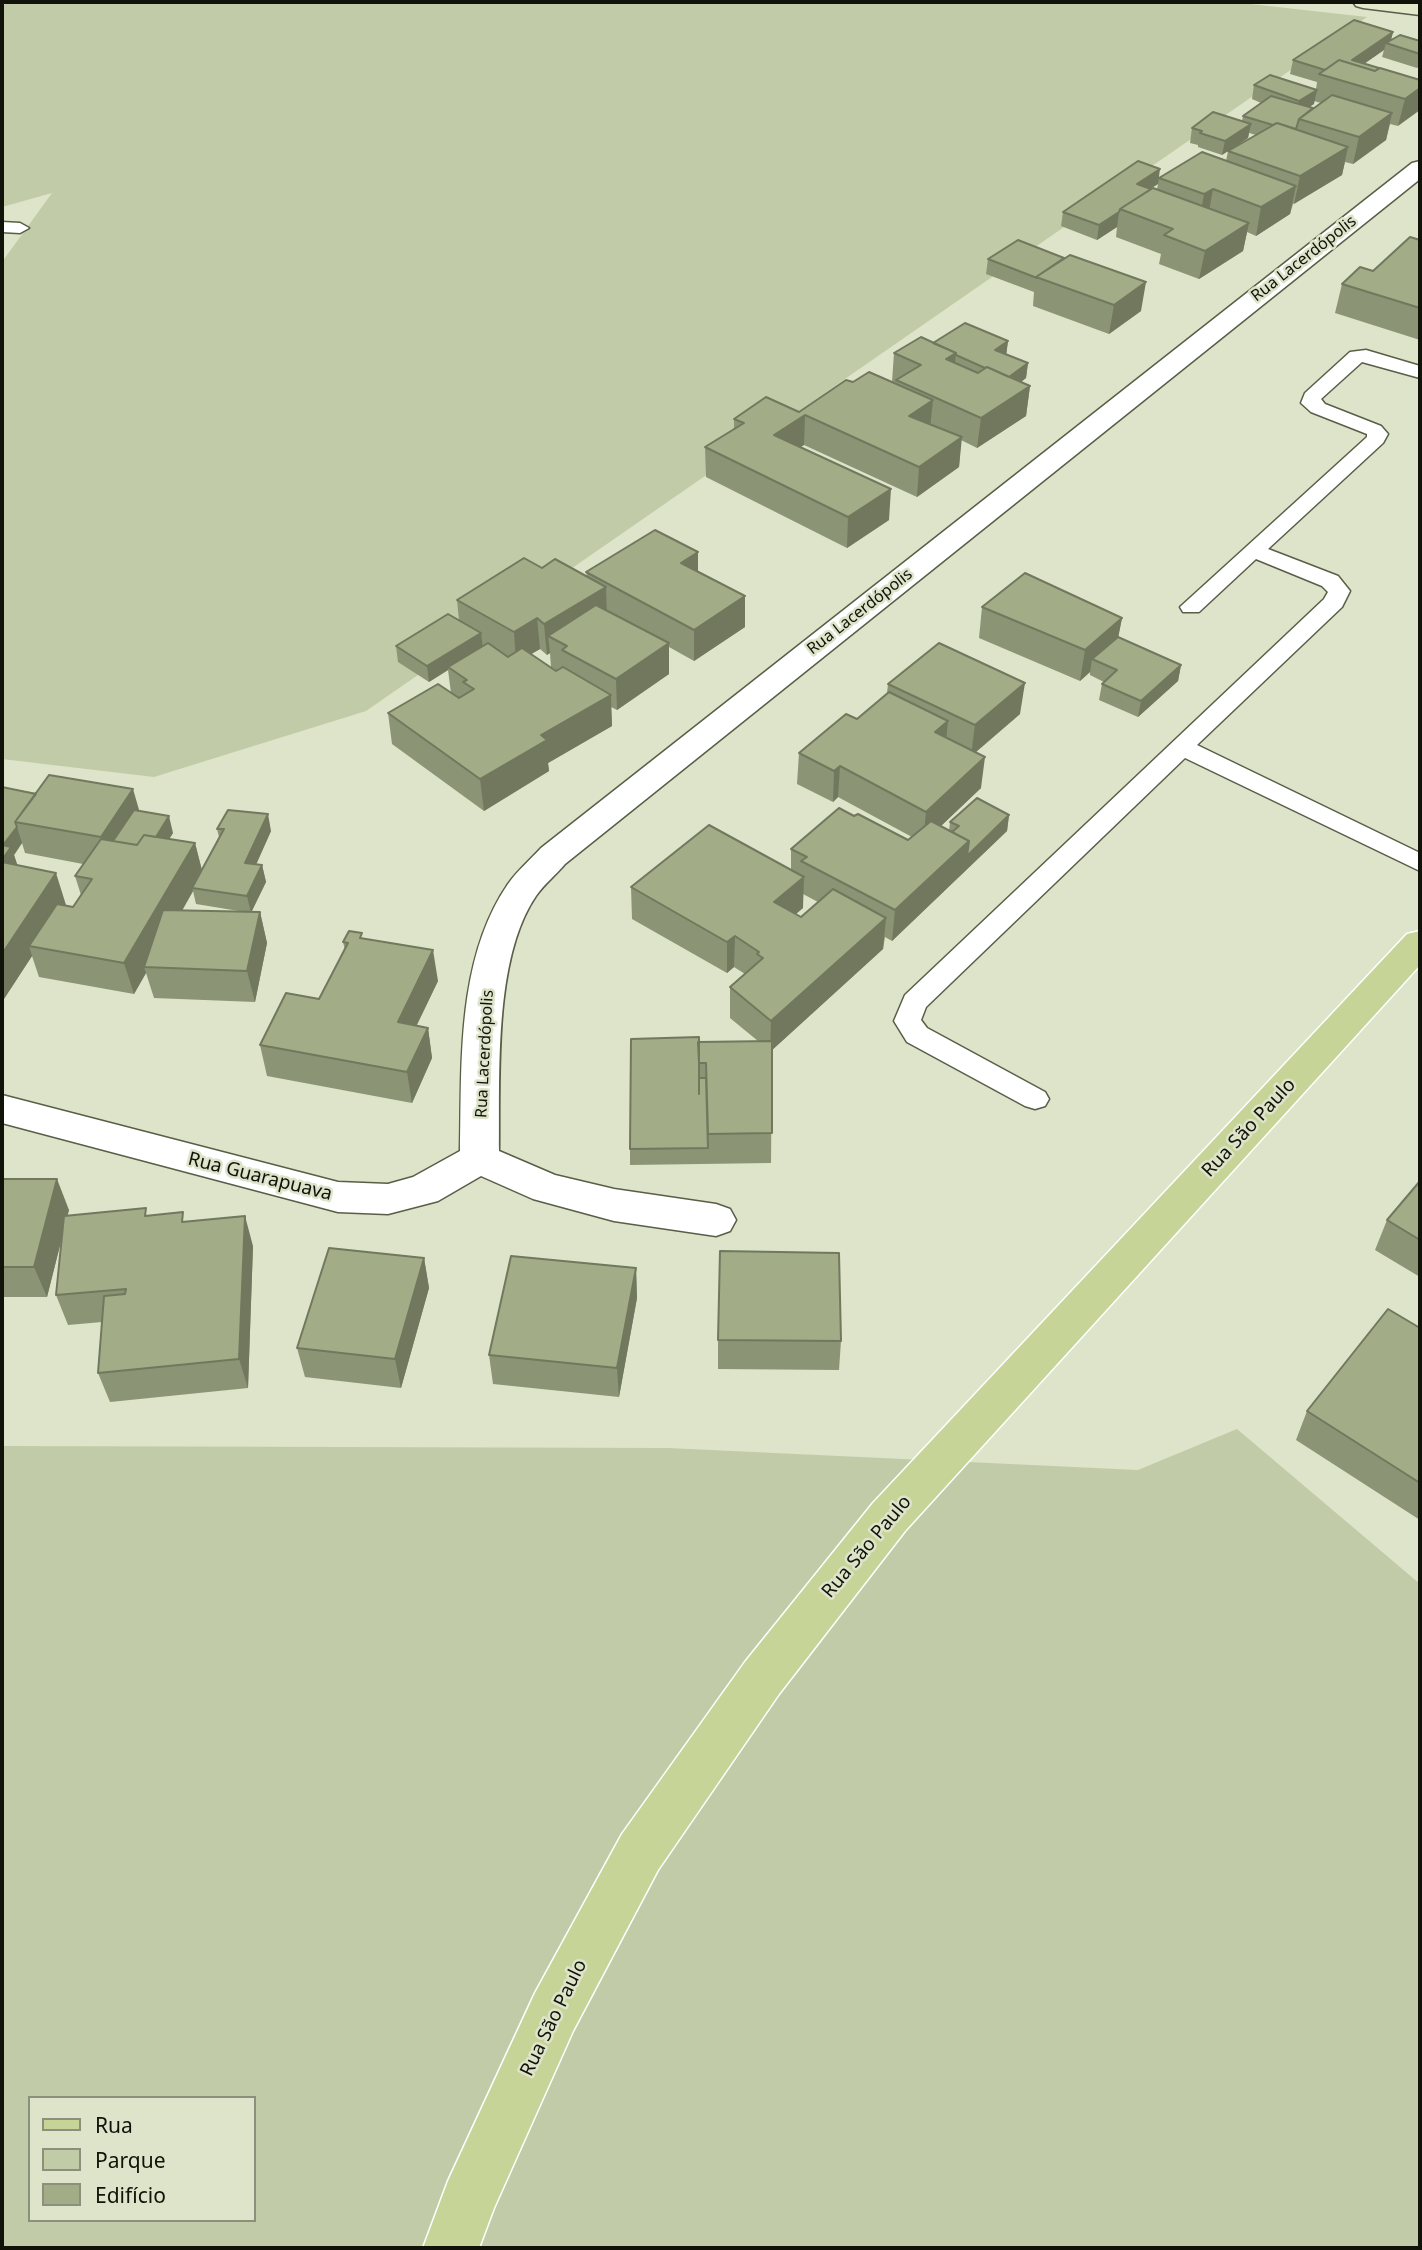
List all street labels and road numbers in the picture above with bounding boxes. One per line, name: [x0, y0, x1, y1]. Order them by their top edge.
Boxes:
street label: Rua Lacerdópolis: [1248, 212, 1360, 306]
street label: Rua Lacerdópolis: [804, 565, 916, 659]
street label: Rua Lacerdópolis: [472, 989, 498, 1119]
street label: Rua São Paulo: [1197, 1074, 1301, 1182]
street label: Rua Guarapuava: [185, 1148, 335, 1206]
street label: Rua São Paulo: [817, 1491, 917, 1603]
street label: Rua São Paulo: [516, 1956, 592, 2080]

